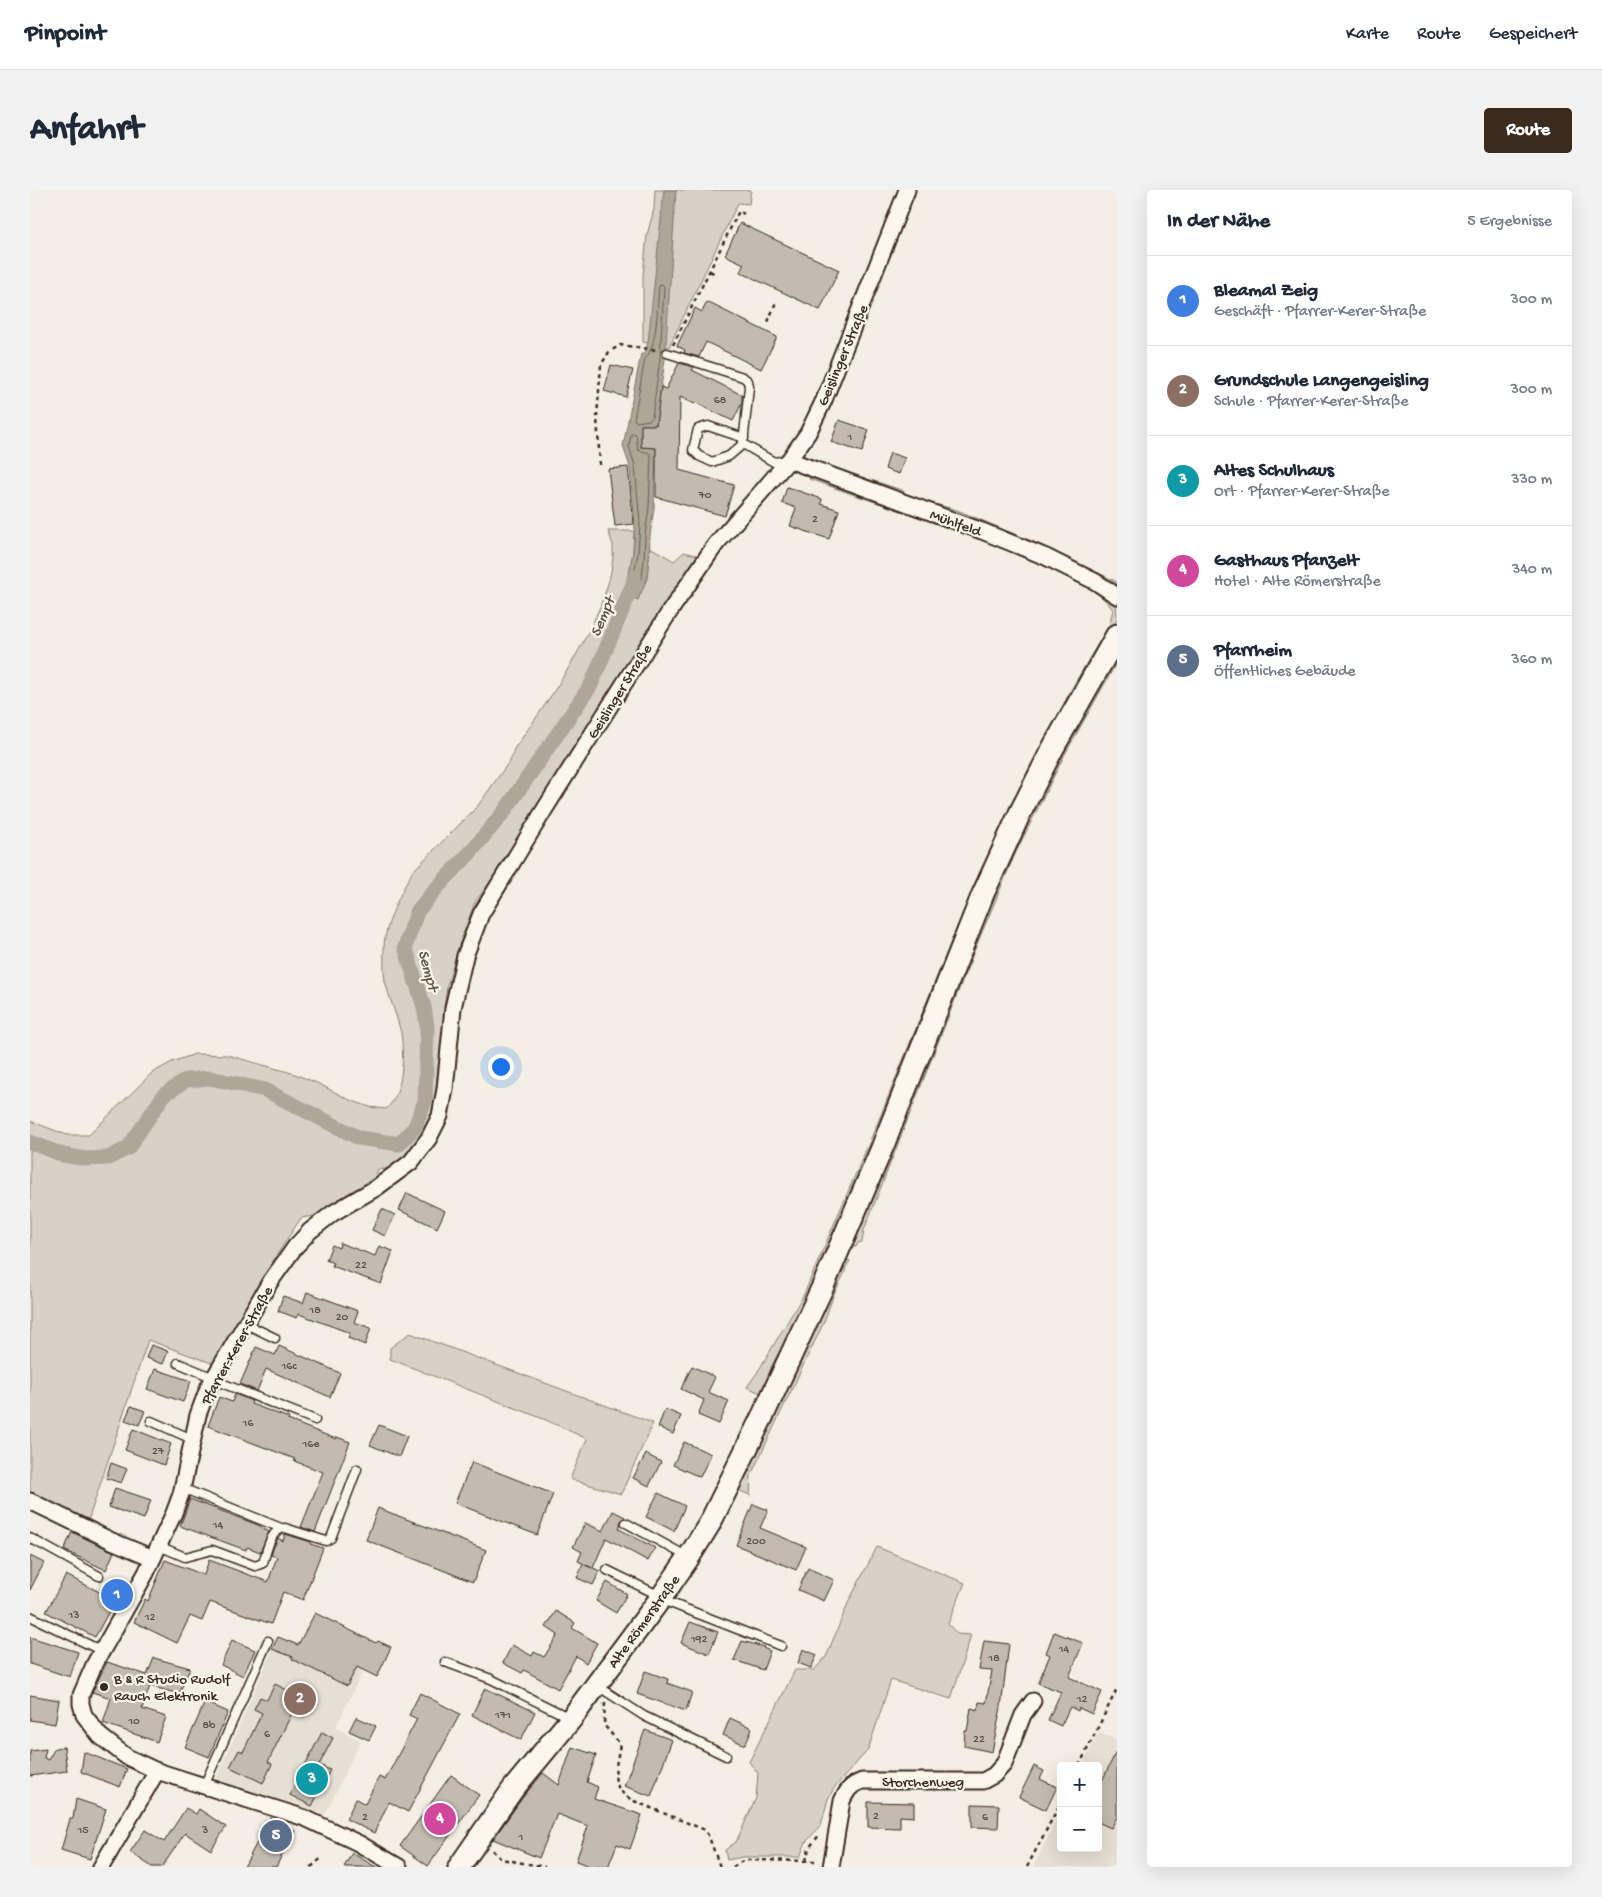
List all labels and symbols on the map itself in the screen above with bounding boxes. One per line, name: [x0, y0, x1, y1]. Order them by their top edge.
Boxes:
street label: Geislinger Straße: [814, 302, 873, 409]
house number: 68: [714, 394, 727, 408]
house number: 1: [847, 431, 853, 445]
house number: 70: [697, 489, 712, 503]
street label: Mühlfeld: [927, 506, 985, 542]
house number: 2: [812, 513, 818, 527]
water label: Sempt: [587, 592, 622, 640]
street label: Geislinger Straße: [584, 641, 657, 743]
water label: Sempt: [412, 948, 442, 996]
your location: [488, 1054, 514, 1080]
house number: 22: [355, 1259, 367, 1273]
street label: Pfarrer-Kerer-Straße: [197, 1284, 278, 1409]
house number: 18: [308, 1304, 321, 1318]
house number: 20: [336, 1311, 349, 1325]
house number: 16c: [280, 1360, 297, 1374]
house number: 16: [242, 1417, 254, 1431]
house number: 16e: [301, 1438, 320, 1452]
house number: 27: [152, 1445, 165, 1459]
house number: 14: [212, 1519, 224, 1533]
house number: 200: [746, 1535, 766, 1549]
street label: Alte Römerstraße: [605, 1572, 685, 1672]
pin: 1: [101, 1576, 133, 1614]
house number: 13: [67, 1609, 80, 1623]
house number: 12: [144, 1611, 155, 1625]
house number: 192: [690, 1633, 707, 1647]
house number: 14: [1058, 1643, 1070, 1657]
house number: 18: [987, 1652, 1000, 1666]
place label: B & R Studio Rudolf Rauch Elektronik: [113, 1671, 231, 1706]
pin: 2: [284, 1680, 316, 1718]
marker: B & R Studio Rudolf Rauch Elektronik: [98, 1681, 110, 1693]
house number: 12: [1076, 1693, 1087, 1707]
house number: 171: [494, 1709, 511, 1723]
house number: 10: [127, 1715, 140, 1729]
house number: 8b: [203, 1719, 216, 1733]
house number: 6: [264, 1728, 271, 1742]
house number: 22: [973, 1733, 985, 1747]
pin: 3: [296, 1760, 328, 1798]
street label: Storchenweg: [882, 1774, 964, 1792]
pin: 4: [424, 1800, 456, 1838]
house number: 2: [873, 1810, 879, 1824]
house number: 2: [362, 1811, 368, 1825]
house number: 6: [982, 1811, 989, 1825]
pin: 5: [260, 1817, 292, 1855]
house number: 15: [76, 1824, 89, 1838]
house number: 3: [201, 1824, 208, 1838]
house number: 1: [518, 1831, 524, 1845]

